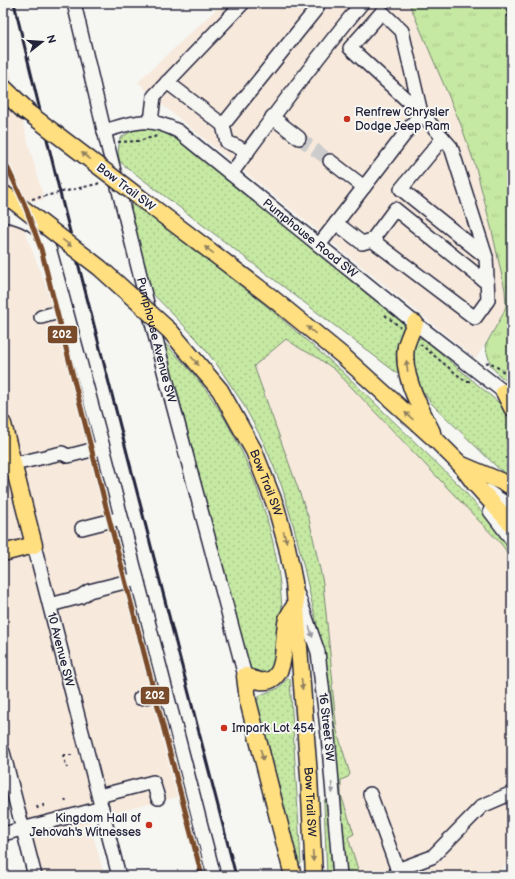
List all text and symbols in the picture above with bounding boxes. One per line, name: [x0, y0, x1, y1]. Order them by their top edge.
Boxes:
north arrow: [22, 22, 62, 62]
text: N: [44, 33, 59, 45]
place label: Renfrew Chrysler Dodge Jeep Ram: [355, 105, 450, 134]
marker: Renfrew Chrysler Dodge Jeep Ram: [342, 114, 352, 124]
one-way arrow: [80, 152, 91, 160]
street label: Bow Trail SW: [93, 160, 158, 215]
street label: Pumphouse Road SW: [260, 196, 361, 282]
one-way arrow: [62, 239, 73, 247]
one-way arrow: [203, 246, 214, 254]
street label: Pumphouse Avenue SW: [133, 276, 179, 405]
line badge: 202: [47, 325, 78, 344]
one-way arrow: [306, 326, 317, 335]
text: 202: [52, 328, 72, 341]
one-way arrow: [191, 355, 200, 366]
one-way arrow: [404, 360, 410, 372]
one-way arrow: [403, 412, 414, 421]
street label: Bow Trail SW: [246, 447, 285, 518]
one-way arrow: [282, 531, 288, 544]
street label: 10 Avenue SW: [44, 611, 77, 689]
one-way arrow: [308, 626, 314, 638]
one-way arrow: [298, 678, 305, 690]
line badge: 202: [140, 686, 170, 705]
text: 202: [145, 689, 165, 702]
street label: 16 Street SW: [315, 692, 337, 762]
place label: Impark Lot 454: [232, 721, 315, 736]
marker: Impark Lot 454: [219, 723, 229, 733]
one-way arrow: [259, 749, 265, 761]
street label: Bow Trail SW: [300, 766, 319, 837]
one-way arrow: [329, 782, 336, 794]
place label: Kingdom Hall of Jehovah's Witnesses: [29, 811, 141, 840]
marker: Kingdom Hall of Jehovah's Witnesses: [144, 820, 154, 830]
one-way arrow: [310, 850, 317, 862]

